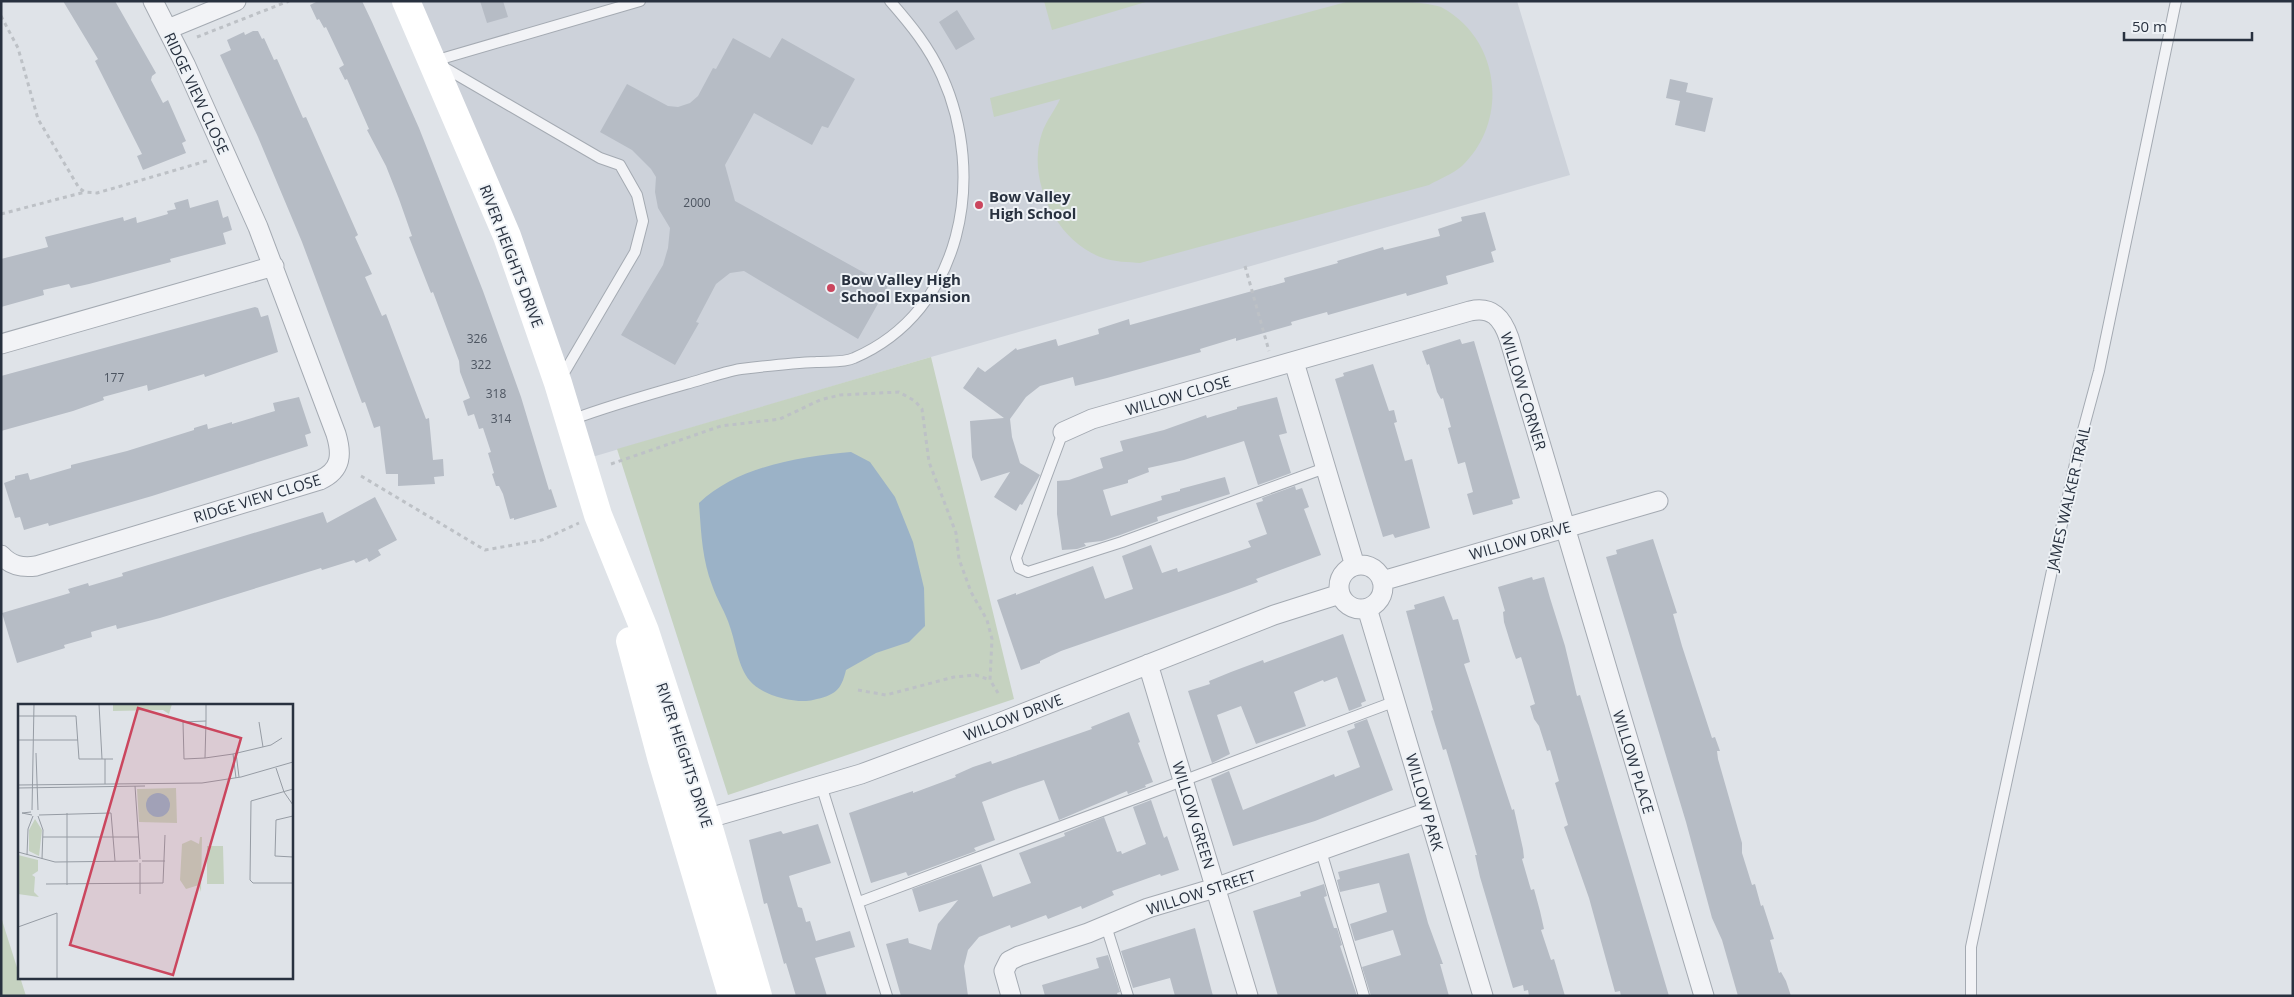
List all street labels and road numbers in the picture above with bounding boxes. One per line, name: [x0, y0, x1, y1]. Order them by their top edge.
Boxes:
street label: RIDGE VIEW CLOSE: [160, 29, 234, 157]
street label: RIVER HEIGHTS DRIVE: [476, 182, 548, 330]
street label: WILLOW CORNER: [1497, 330, 1552, 453]
street label: WILLOW CLOSE: [1123, 370, 1233, 420]
street label: JAMES WALKER TRAIL: [2041, 423, 2094, 574]
street label: RIDGE VIEW CLOSE: [191, 469, 323, 527]
street label: WILLOW DRIVE: [1467, 516, 1573, 564]
street label: RIVER HEIGHTS DRIVE: [652, 680, 718, 830]
street label: WILLOW DRIVE: [961, 689, 1065, 745]
street label: WILLOW PLACE: [1609, 708, 1659, 816]
street label: WILLOW PARK: [1402, 751, 1449, 854]
street label: WILLOW GREEN: [1168, 759, 1220, 871]
street label: WILLOW STREET: [1144, 865, 1259, 919]

